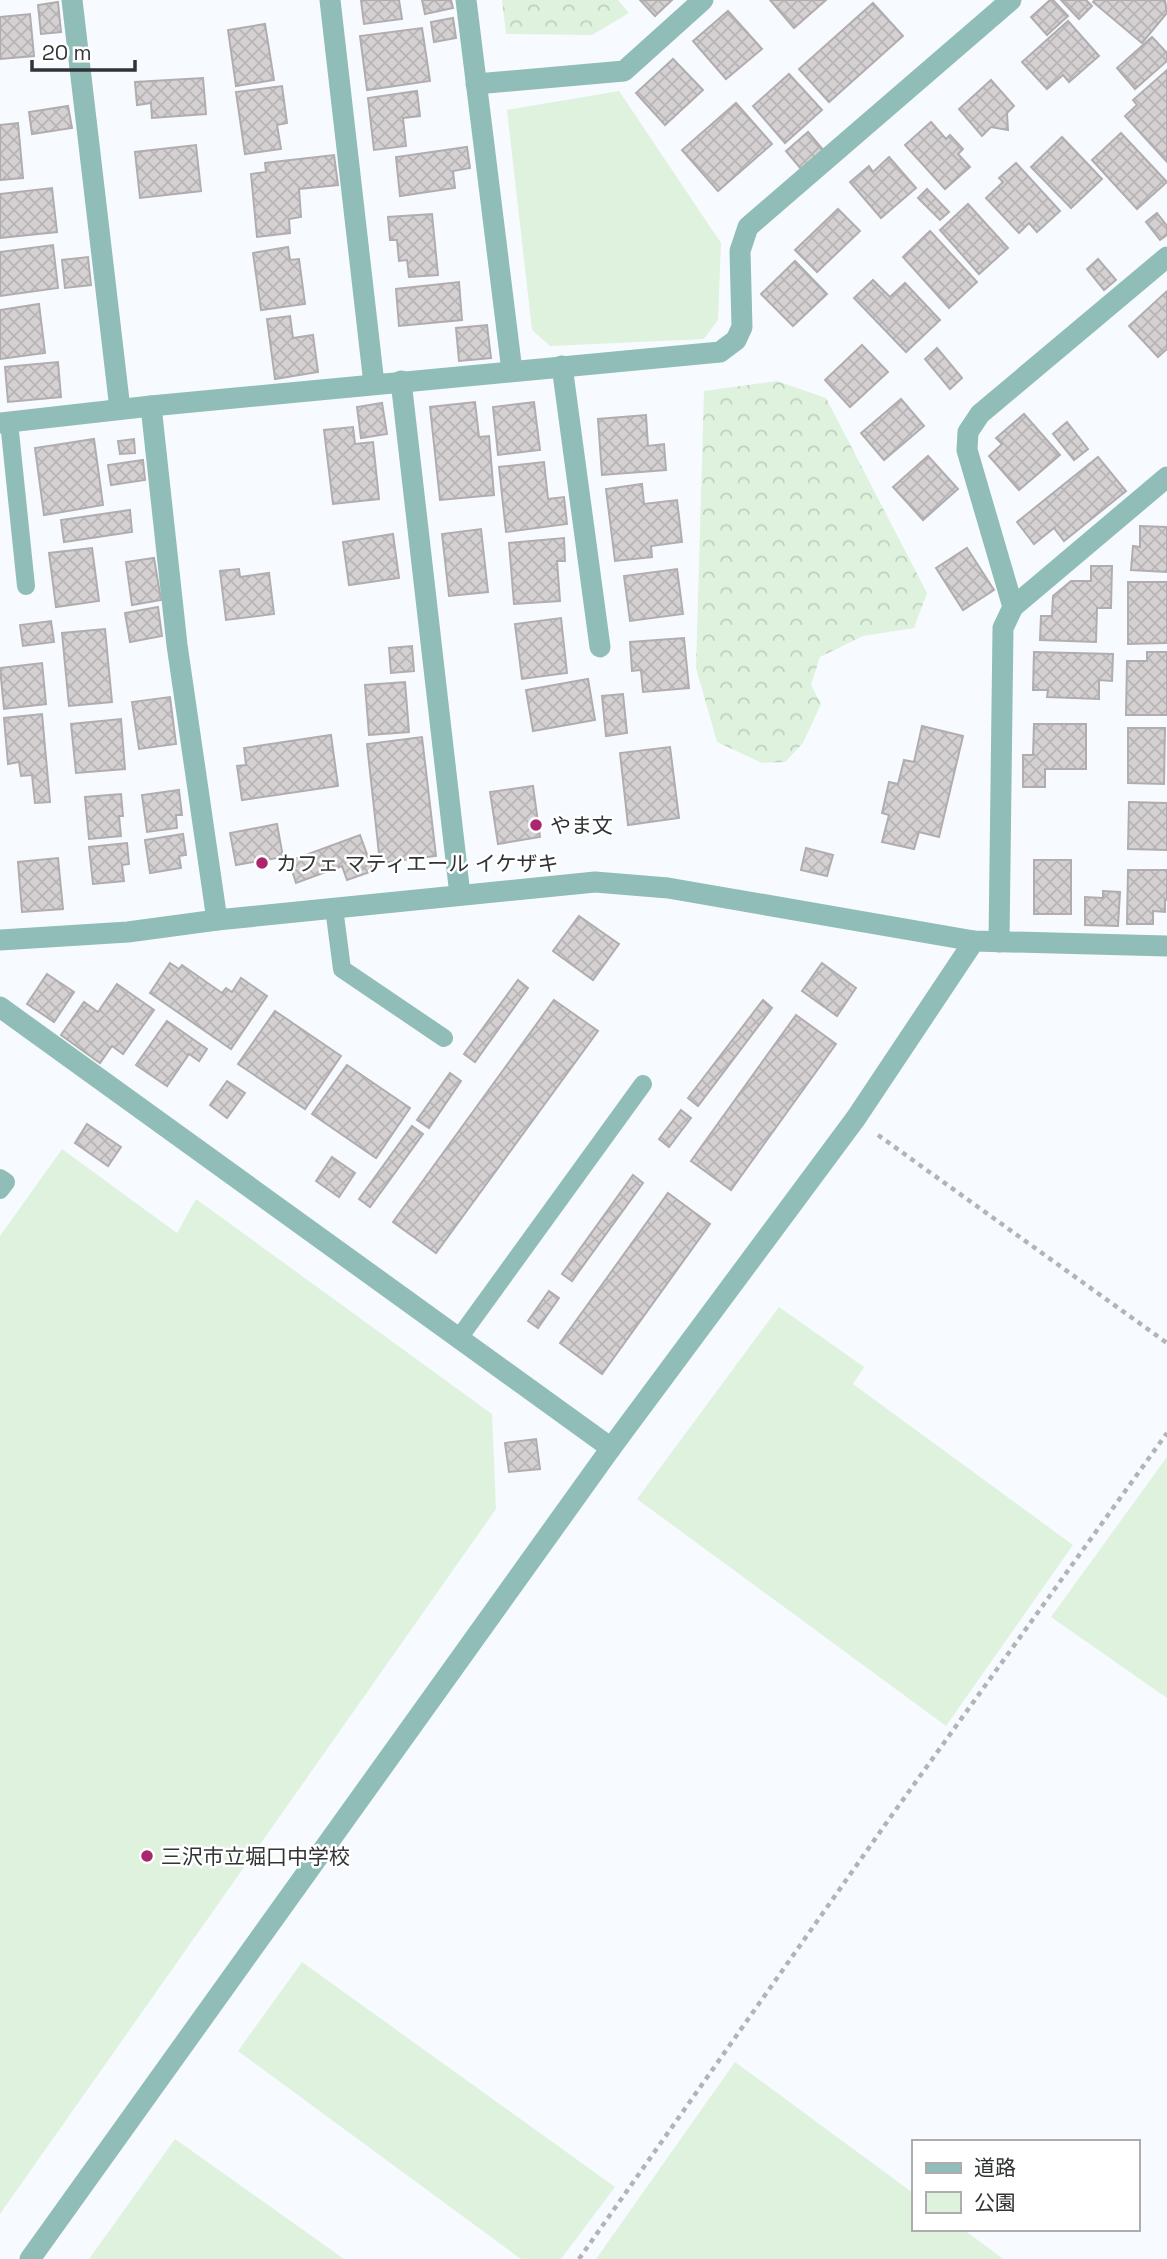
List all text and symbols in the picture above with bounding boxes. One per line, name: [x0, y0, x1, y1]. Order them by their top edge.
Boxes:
scale bar: [32, 28, 135, 72]
text: 20 m: [42, 39, 92, 66]
place label: やま文: [550, 812, 613, 839]
marker: やま文: [528, 817, 544, 833]
place label: カフェ マティエール イケザキ: [276, 850, 559, 877]
marker: カフェ マティエール イケザキ: [254, 855, 270, 871]
place label: 三沢市立堀口中学校: [161, 1843, 350, 1870]
marker: 三沢市立堀口中学校: [139, 1848, 155, 1864]
legend: [912, 2140, 1139, 2231]
text: 道路: [974, 2154, 1016, 2181]
text: 公園: [974, 2189, 1016, 2216]

